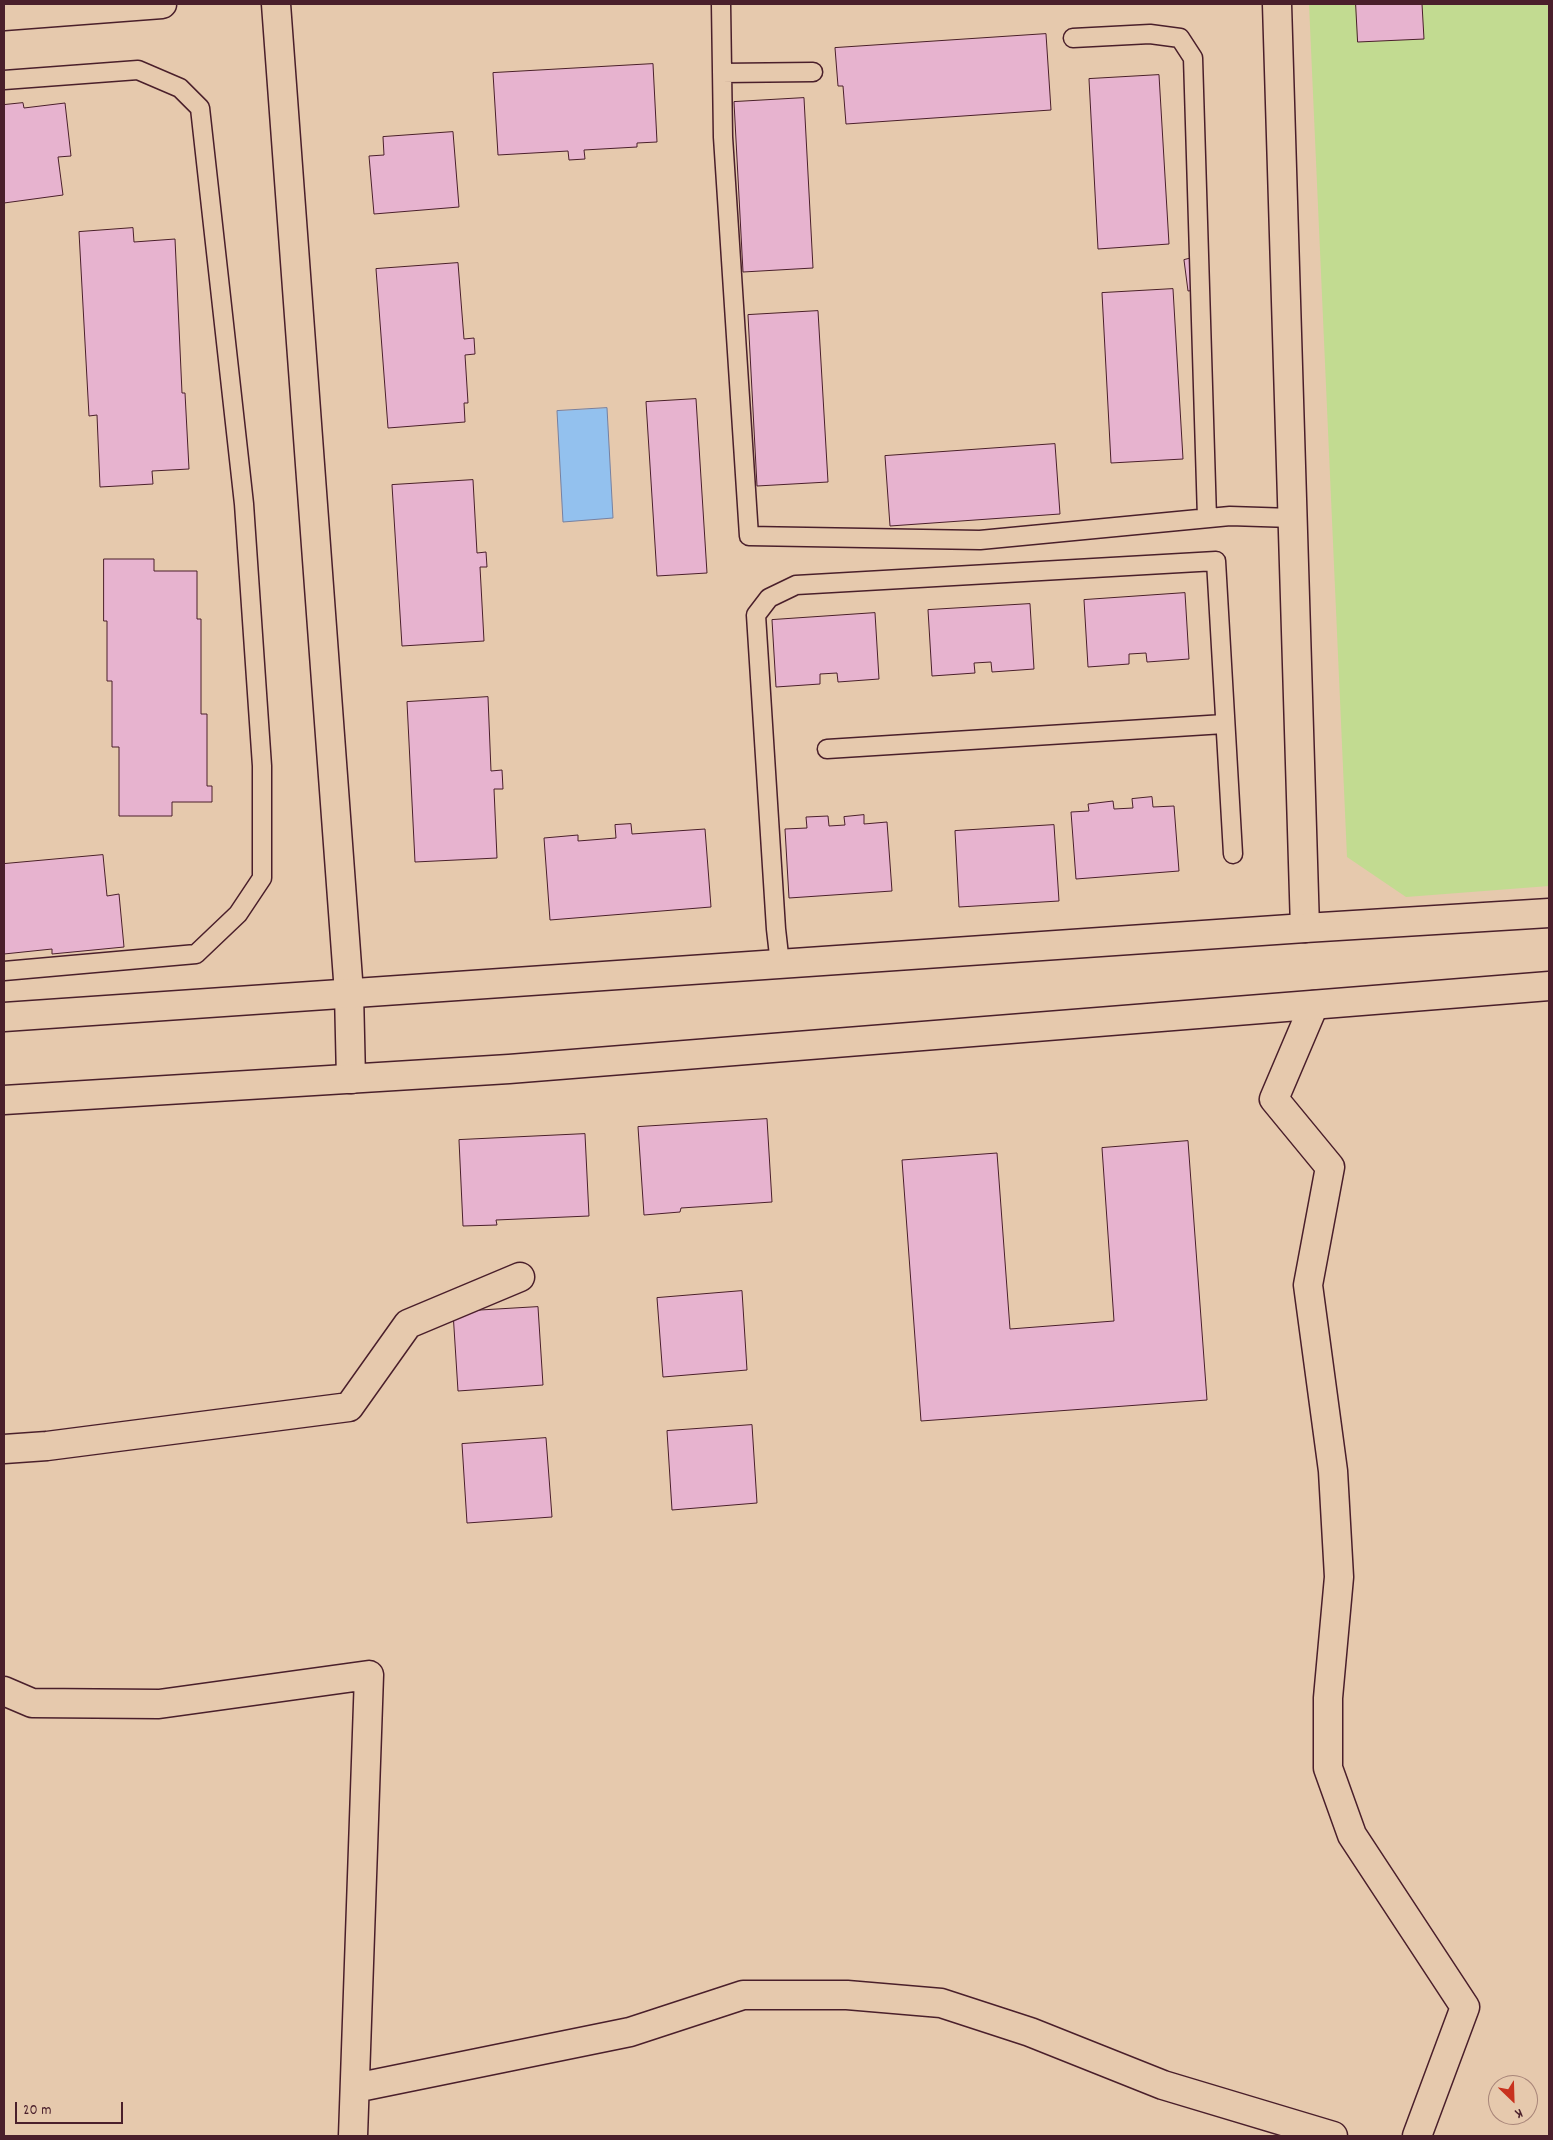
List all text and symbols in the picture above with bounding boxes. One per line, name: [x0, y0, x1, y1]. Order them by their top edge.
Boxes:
north arrow: [1488, 2075, 1538, 2125]
scale bar: [18, 2092, 125, 2124]
text: 20 m: [23, 2100, 51, 2122]
text: K: [1512, 2102, 1526, 2123]

